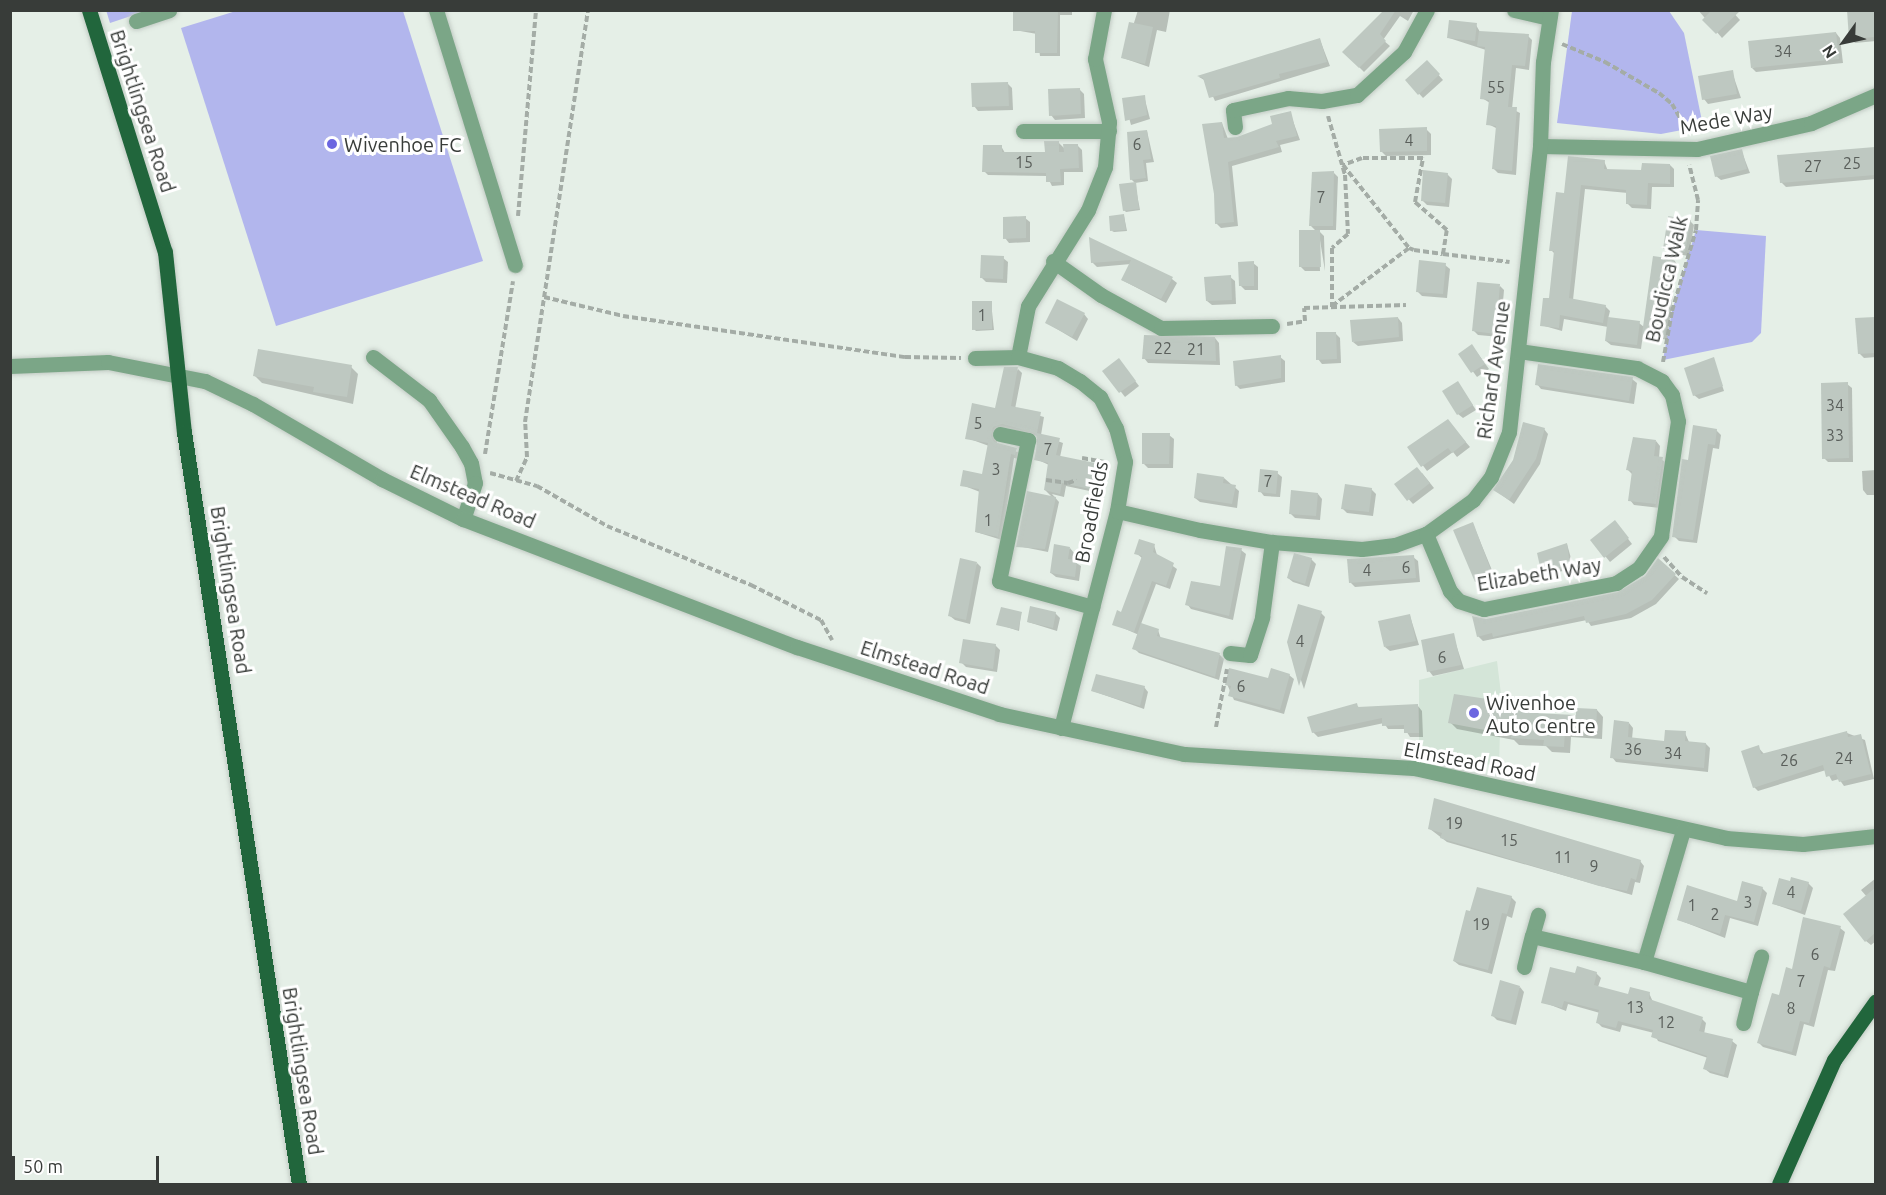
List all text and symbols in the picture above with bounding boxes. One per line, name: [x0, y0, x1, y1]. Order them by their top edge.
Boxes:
north arrow: [1814, 12, 1874, 72]
street label: Brightlingsea Road: [105, 27, 181, 195]
house number: 34: [1774, 41, 1792, 61]
text: N: [1818, 42, 1840, 62]
house number: 55: [1487, 77, 1505, 97]
street label: Mede Way: [1678, 99, 1774, 139]
house number: 4: [1404, 130, 1414, 150]
place label: Wivenhoe FC: [344, 132, 461, 156]
house number: 6: [1132, 134, 1142, 154]
marker: Wivenhoe FC: [325, 137, 339, 151]
house number: 15: [1015, 152, 1033, 172]
house number: 25: [1843, 153, 1861, 173]
house number: 27: [1804, 156, 1822, 176]
house number: 7: [1316, 187, 1326, 207]
street label: Boudicca Walk: [1640, 213, 1692, 345]
street label: Richard Avenue: [1471, 299, 1515, 441]
house number: 1: [977, 305, 987, 325]
house number: 22: [1154, 338, 1172, 358]
house number: 21: [1187, 339, 1205, 359]
house number: 34: [1826, 395, 1844, 415]
house number: 5: [973, 413, 983, 433]
house number: 33: [1826, 425, 1844, 445]
house number: 7: [1043, 439, 1053, 459]
street label: Elmstead Road: [407, 459, 539, 533]
house number: 3: [991, 459, 1001, 479]
street label: Broadfields: [1069, 459, 1113, 565]
house number: 7: [1263, 471, 1273, 491]
street label: Brightlingsea Road: [206, 504, 256, 676]
house number: 1: [983, 510, 993, 530]
street label: Elizabeth Way: [1475, 552, 1603, 596]
house number: 6: [1401, 557, 1411, 577]
house number: 4: [1362, 560, 1372, 580]
house number: 4: [1295, 631, 1305, 651]
street label: Elmstead Road: [858, 635, 992, 699]
house number: 6: [1437, 647, 1447, 667]
house number: 6: [1236, 676, 1246, 696]
place label: Wivenhoe Auto Centre: [1486, 690, 1596, 737]
marker: Wivenhoe Auto Centre: [1467, 706, 1481, 720]
street label: Elmstead Road: [1402, 736, 1538, 786]
house number: 36: [1624, 739, 1642, 759]
house number: 34: [1664, 743, 1682, 763]
house number: 24: [1835, 748, 1853, 768]
house number: 26: [1780, 750, 1798, 770]
house number: 19: [1445, 813, 1463, 833]
house number: 15: [1500, 830, 1518, 850]
house number: 11: [1554, 847, 1572, 867]
house number: 9: [1589, 856, 1599, 876]
house number: 4: [1786, 882, 1796, 902]
house number: 3: [1743, 892, 1753, 912]
house number: 1: [1687, 895, 1697, 915]
house number: 2: [1710, 904, 1720, 924]
house number: 19: [1472, 914, 1490, 934]
house number: 6: [1810, 944, 1820, 964]
house number: 7: [1796, 971, 1806, 991]
street label: Brightlingsea Road: [278, 985, 328, 1157]
house number: 13: [1626, 997, 1644, 1017]
house number: 8: [1786, 998, 1796, 1018]
house number: 12: [1657, 1012, 1675, 1032]
scale bar: [15, 1144, 162, 1182]
text: 50 m: [23, 1156, 63, 1176]

